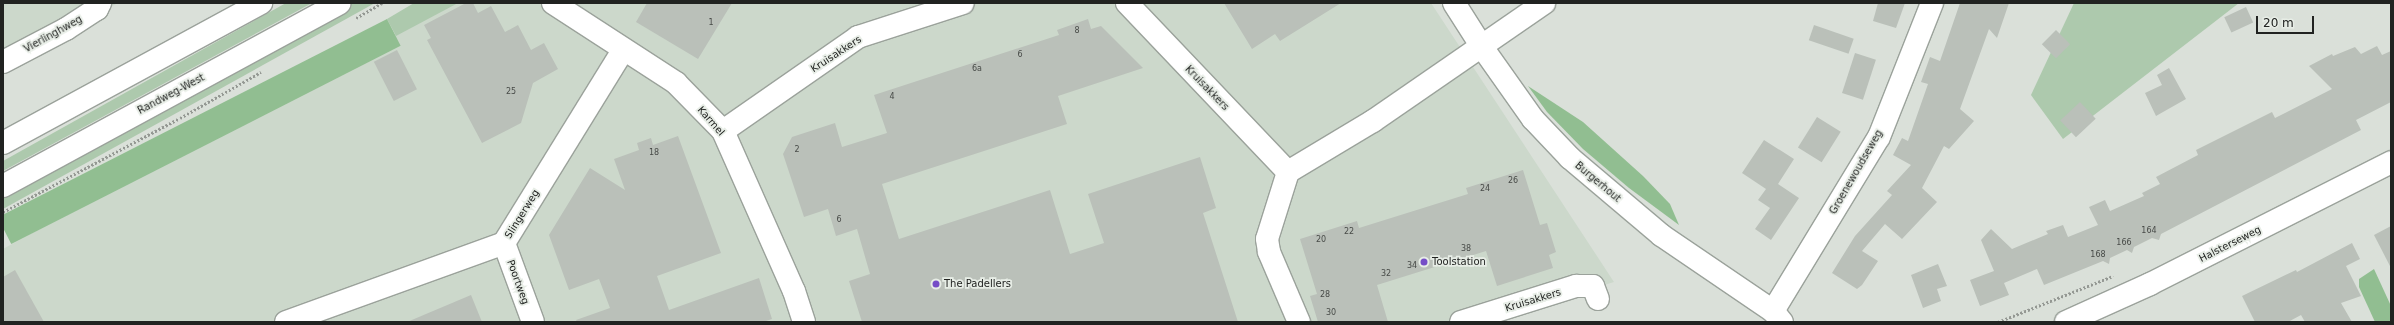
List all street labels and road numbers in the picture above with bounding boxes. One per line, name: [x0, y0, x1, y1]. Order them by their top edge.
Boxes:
street label: Vierlinghweg: [22, 13, 84, 55]
street label: Kruisakkers: [808, 33, 864, 75]
street label: Kruisakkers: [1183, 63, 1231, 113]
street label: Randweg-West: [136, 71, 206, 117]
street label: Karmel: [695, 104, 727, 138]
street label: Groenewoudseweg: [1827, 128, 1885, 216]
street label: Burgerhout: [1573, 159, 1623, 205]
street label: Slingerweg: [502, 187, 542, 241]
street label: Halsterseweg: [2197, 223, 2263, 265]
street label: Poortweg: [504, 258, 532, 306]
street label: Kruisakkers: [1504, 286, 1562, 314]

